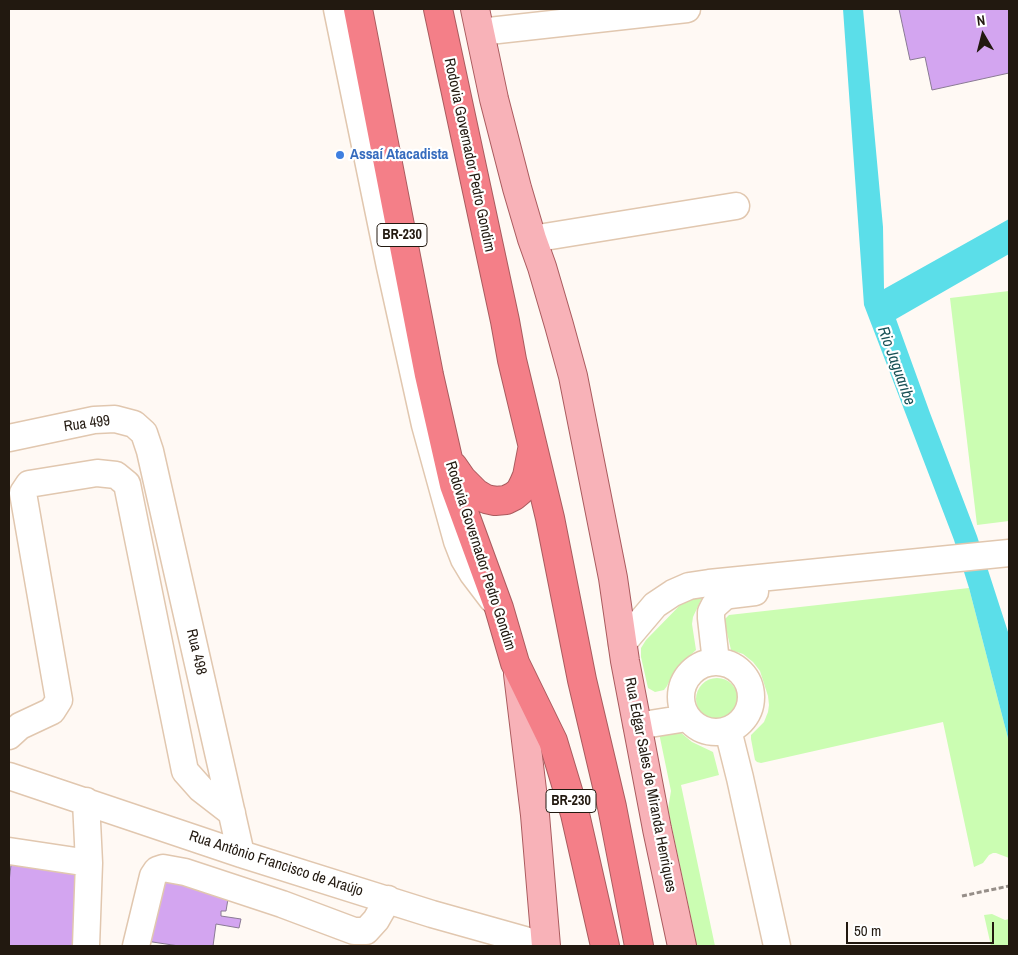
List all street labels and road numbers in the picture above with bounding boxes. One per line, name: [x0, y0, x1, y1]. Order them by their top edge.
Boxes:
street label: Rodovia Governador Pedro Gondim: [440, 56, 498, 254]
road number: BR-230: [377, 224, 427, 246]
street label: Rua 499: [63, 412, 111, 436]
street label: Rodovia Governador Pedro Gondim: [441, 459, 519, 653]
street label: Rua 498: [182, 627, 210, 677]
street label: Rua Edgar Sales de Miranda Henriques: [620, 676, 680, 894]
road number: BR-230: [546, 789, 596, 812]
street label: Rua Antônio Francisco de Araújo: [187, 827, 365, 901]

